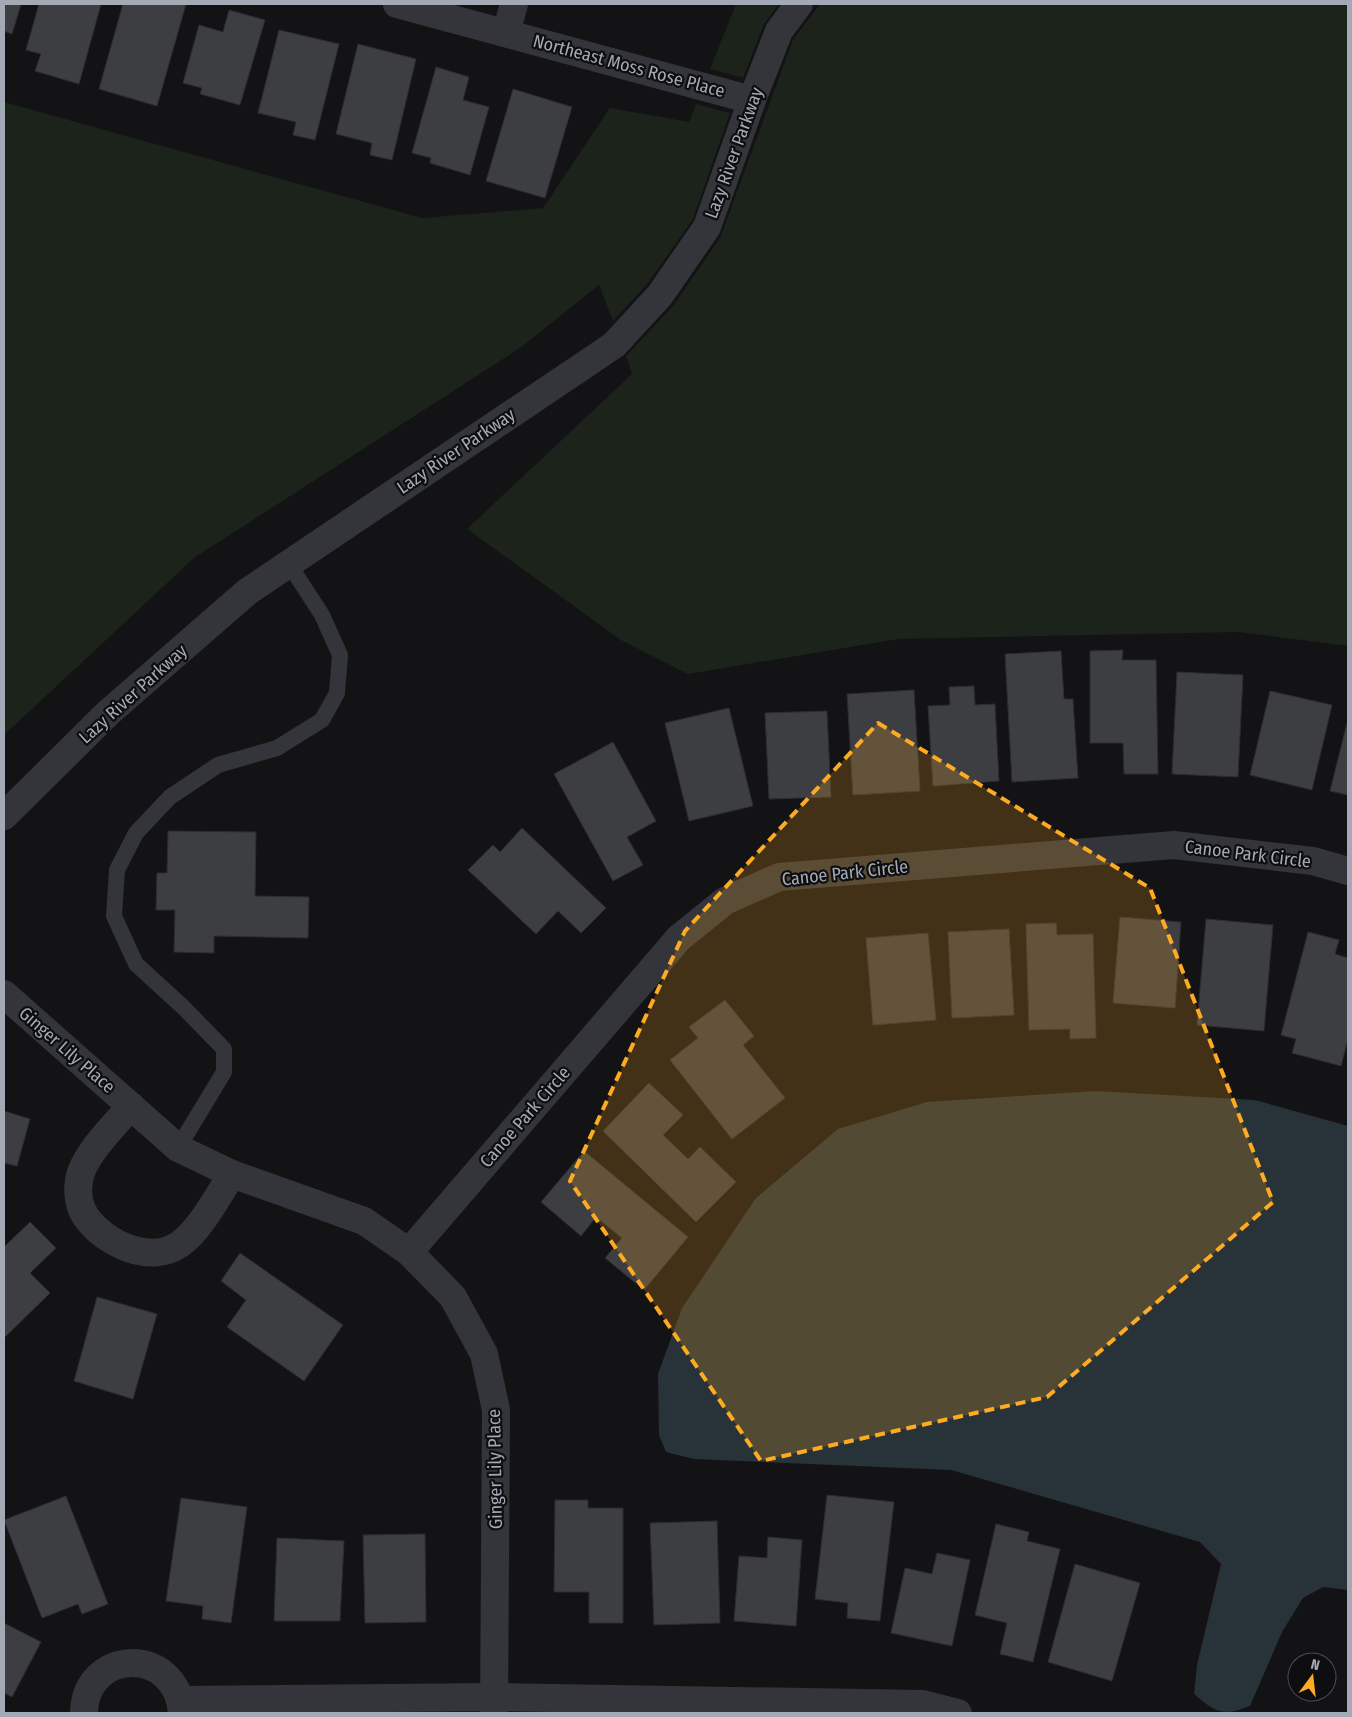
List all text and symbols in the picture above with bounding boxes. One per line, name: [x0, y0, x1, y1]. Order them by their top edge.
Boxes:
street label: Northeast Moss Rose Place: [531, 30, 727, 102]
street label: Lazy River Parkway: [700, 84, 768, 222]
street label: Lazy River Parkway: [393, 403, 519, 499]
street label: Lazy River Parkway: [74, 640, 192, 748]
street label: Canoe Park Circle: [1184, 835, 1312, 873]
street label: Canoe Park Circle: [781, 855, 909, 891]
street label: Ginger Lily Place: [14, 1002, 120, 1098]
street label: Canoe Park Circle: [475, 1062, 575, 1172]
street label: Ginger Lily Place: [483, 1409, 507, 1529]
north arrow: [1287, 1652, 1337, 1702]
text: N: [1309, 1656, 1321, 1674]

